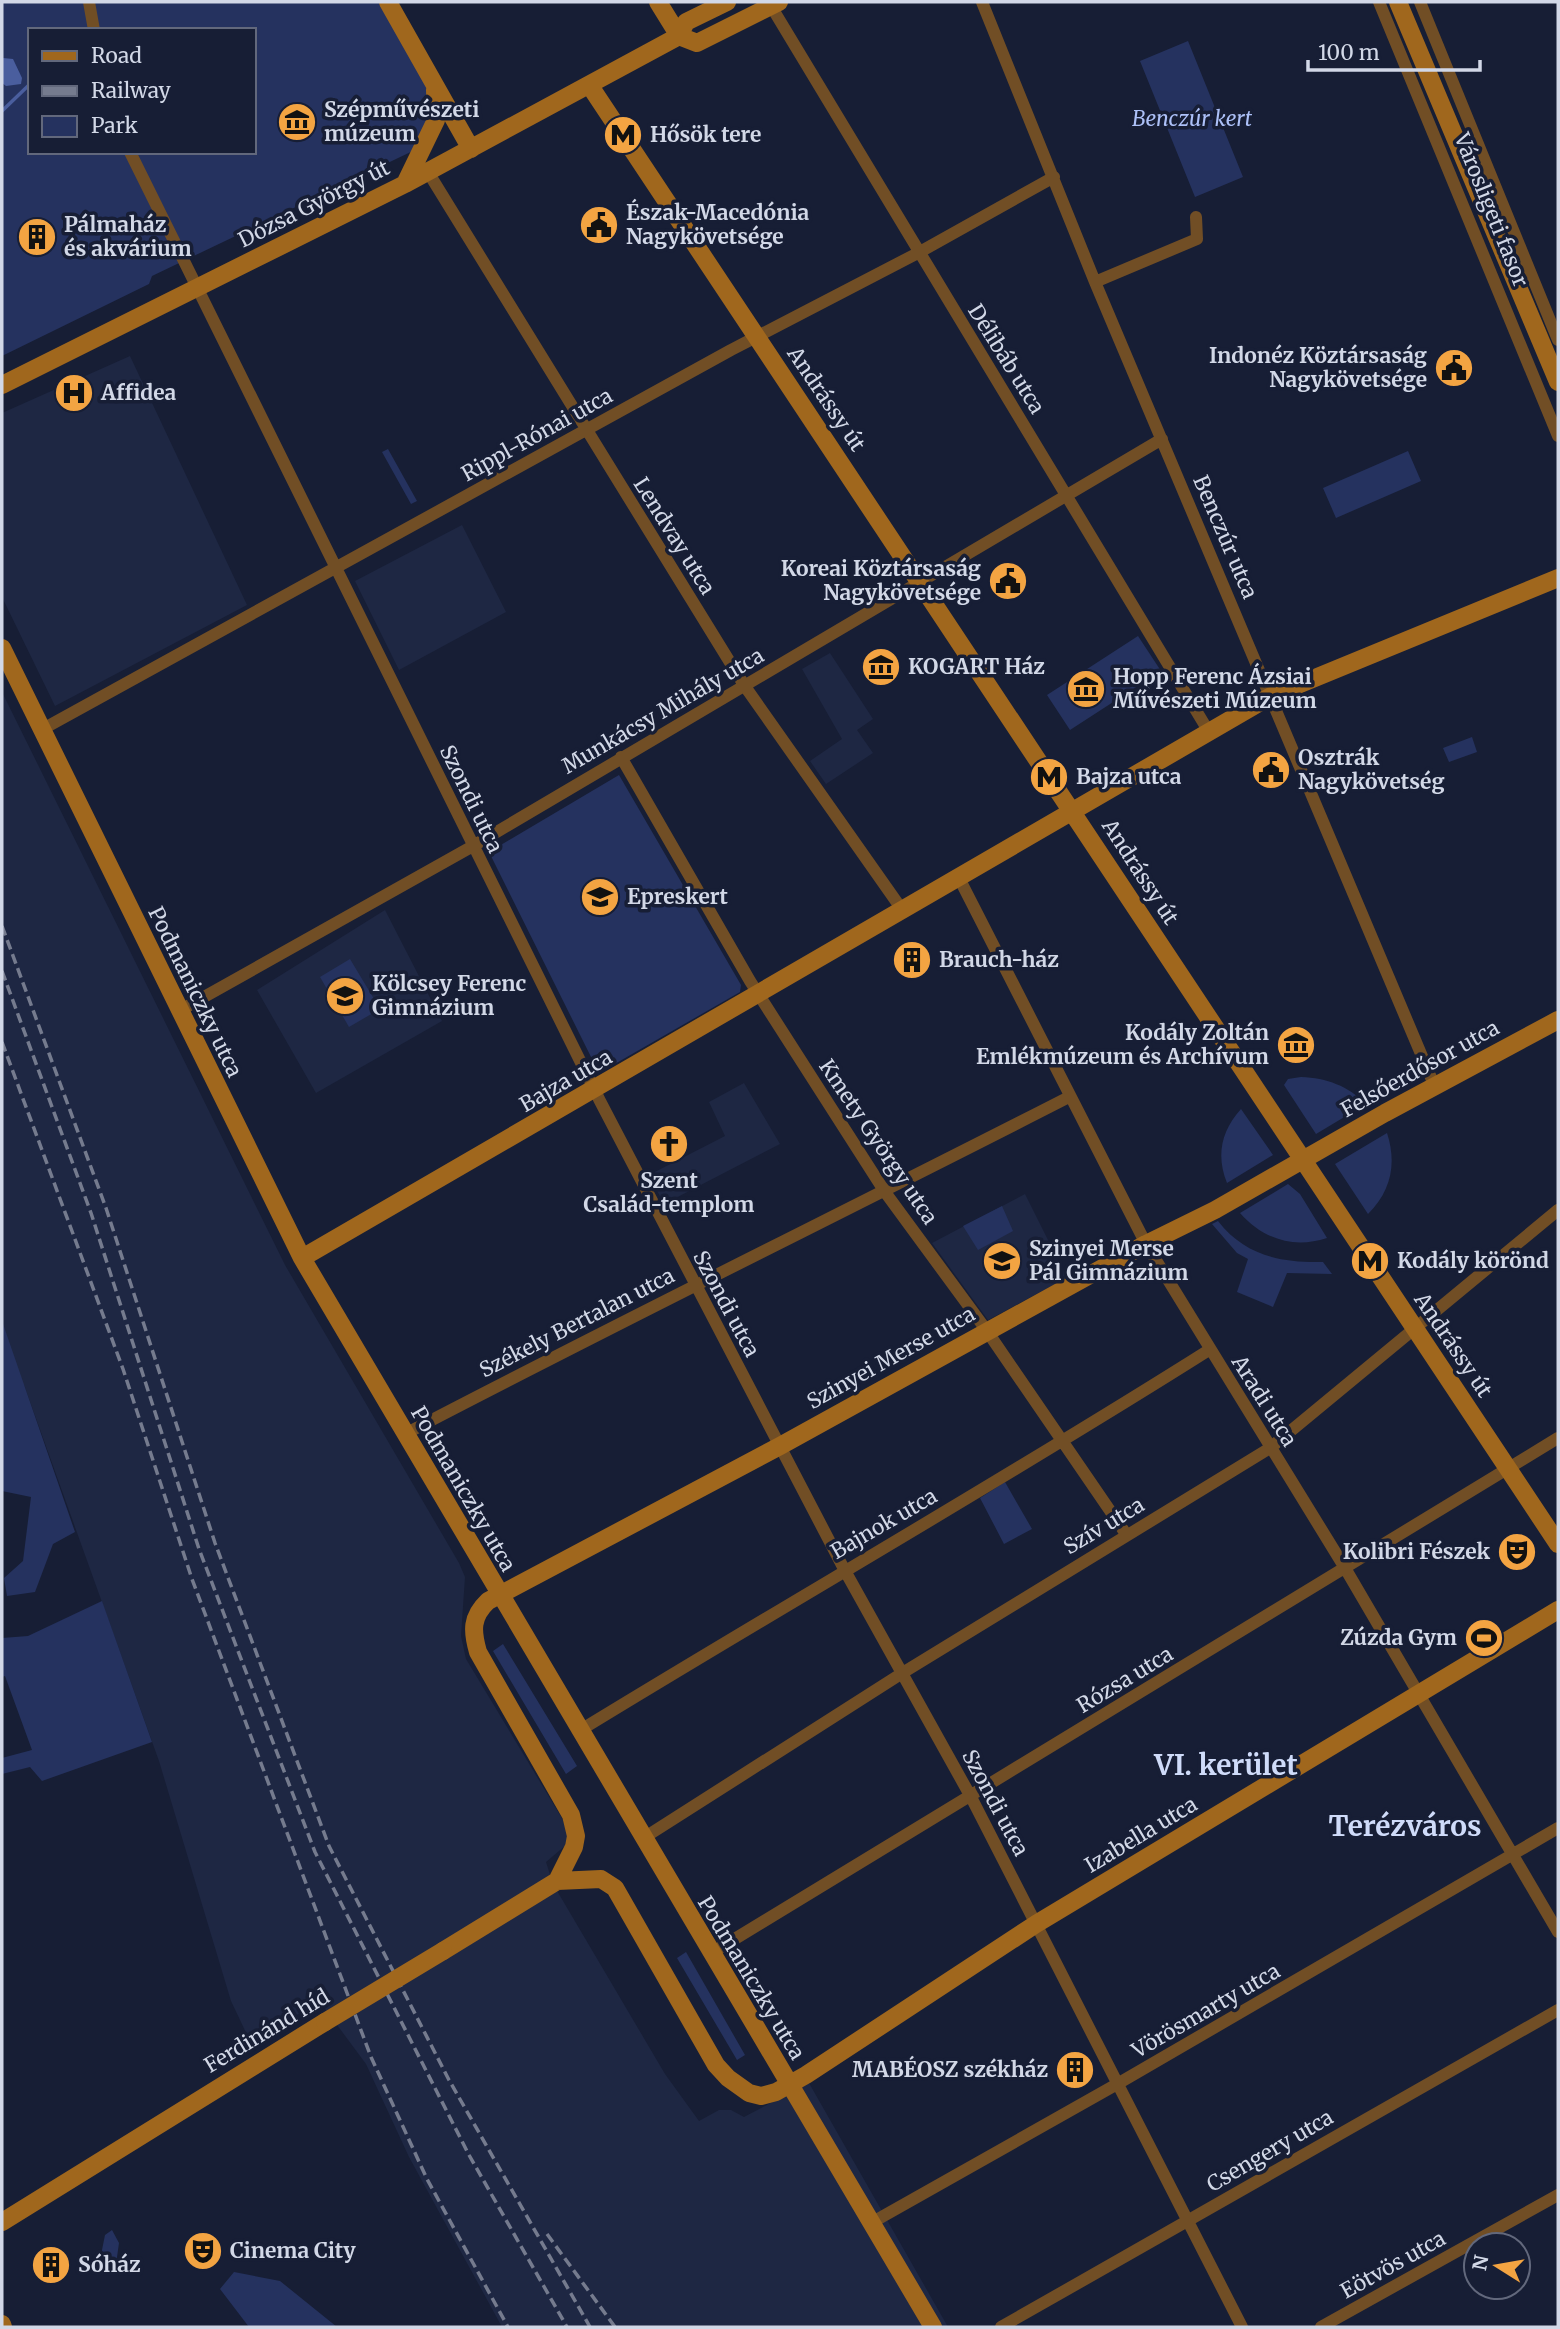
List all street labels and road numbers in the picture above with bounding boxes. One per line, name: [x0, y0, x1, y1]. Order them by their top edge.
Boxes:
street label: Városligeti fasor: [1448, 128, 1535, 291]
street label: Dózsa György út: [234, 154, 394, 253]
street label: Délibáb utca: [962, 299, 1051, 419]
street label: Andrássy út: [781, 340, 871, 456]
street label: Rippl-Rónai utca: [456, 382, 617, 487]
street label: Benczúr utca: [1187, 471, 1264, 603]
street label: Lendvay utca: [628, 472, 721, 599]
street label: Munkácsy Mihály utca: [557, 642, 768, 779]
street label: Szondi utca: [434, 740, 509, 857]
street label: Andrássy út: [1096, 813, 1185, 930]
street label: Podmaniczky utca: [142, 902, 248, 1081]
street label: Felsőerdősor utca: [1336, 1014, 1504, 1123]
street label: Bajza utca: [515, 1043, 617, 1118]
street label: Kmety György utca: [813, 1054, 944, 1229]
street label: Szondi utca: [687, 1246, 766, 1362]
street label: Székely Bertalan utca: [475, 1262, 679, 1383]
street label: Andrássy út: [1408, 1286, 1498, 1402]
street label: Szinyei Merse utca: [802, 1300, 980, 1415]
street label: Aradi utca: [1225, 1349, 1303, 1451]
street label: Podmaniczky utca: [405, 1401, 522, 1576]
street label: Bajnok utca: [826, 1482, 942, 1565]
street label: Szív utca: [1058, 1491, 1149, 1560]
street label: Rózsa utca: [1072, 1640, 1178, 1719]
street label: Szondi utca: [956, 1745, 1035, 1861]
street label: Izabella utca: [1080, 1790, 1202, 1879]
street label: Podmaniczky utca: [692, 1891, 811, 2065]
street label: Vörösmarty utca: [1126, 1957, 1285, 2064]
street label: Ferdinánd híd: [199, 1982, 335, 2079]
street label: Csengery utca: [1202, 2103, 1338, 2198]
street label: Eötvös utca: [1335, 2225, 1450, 2304]

